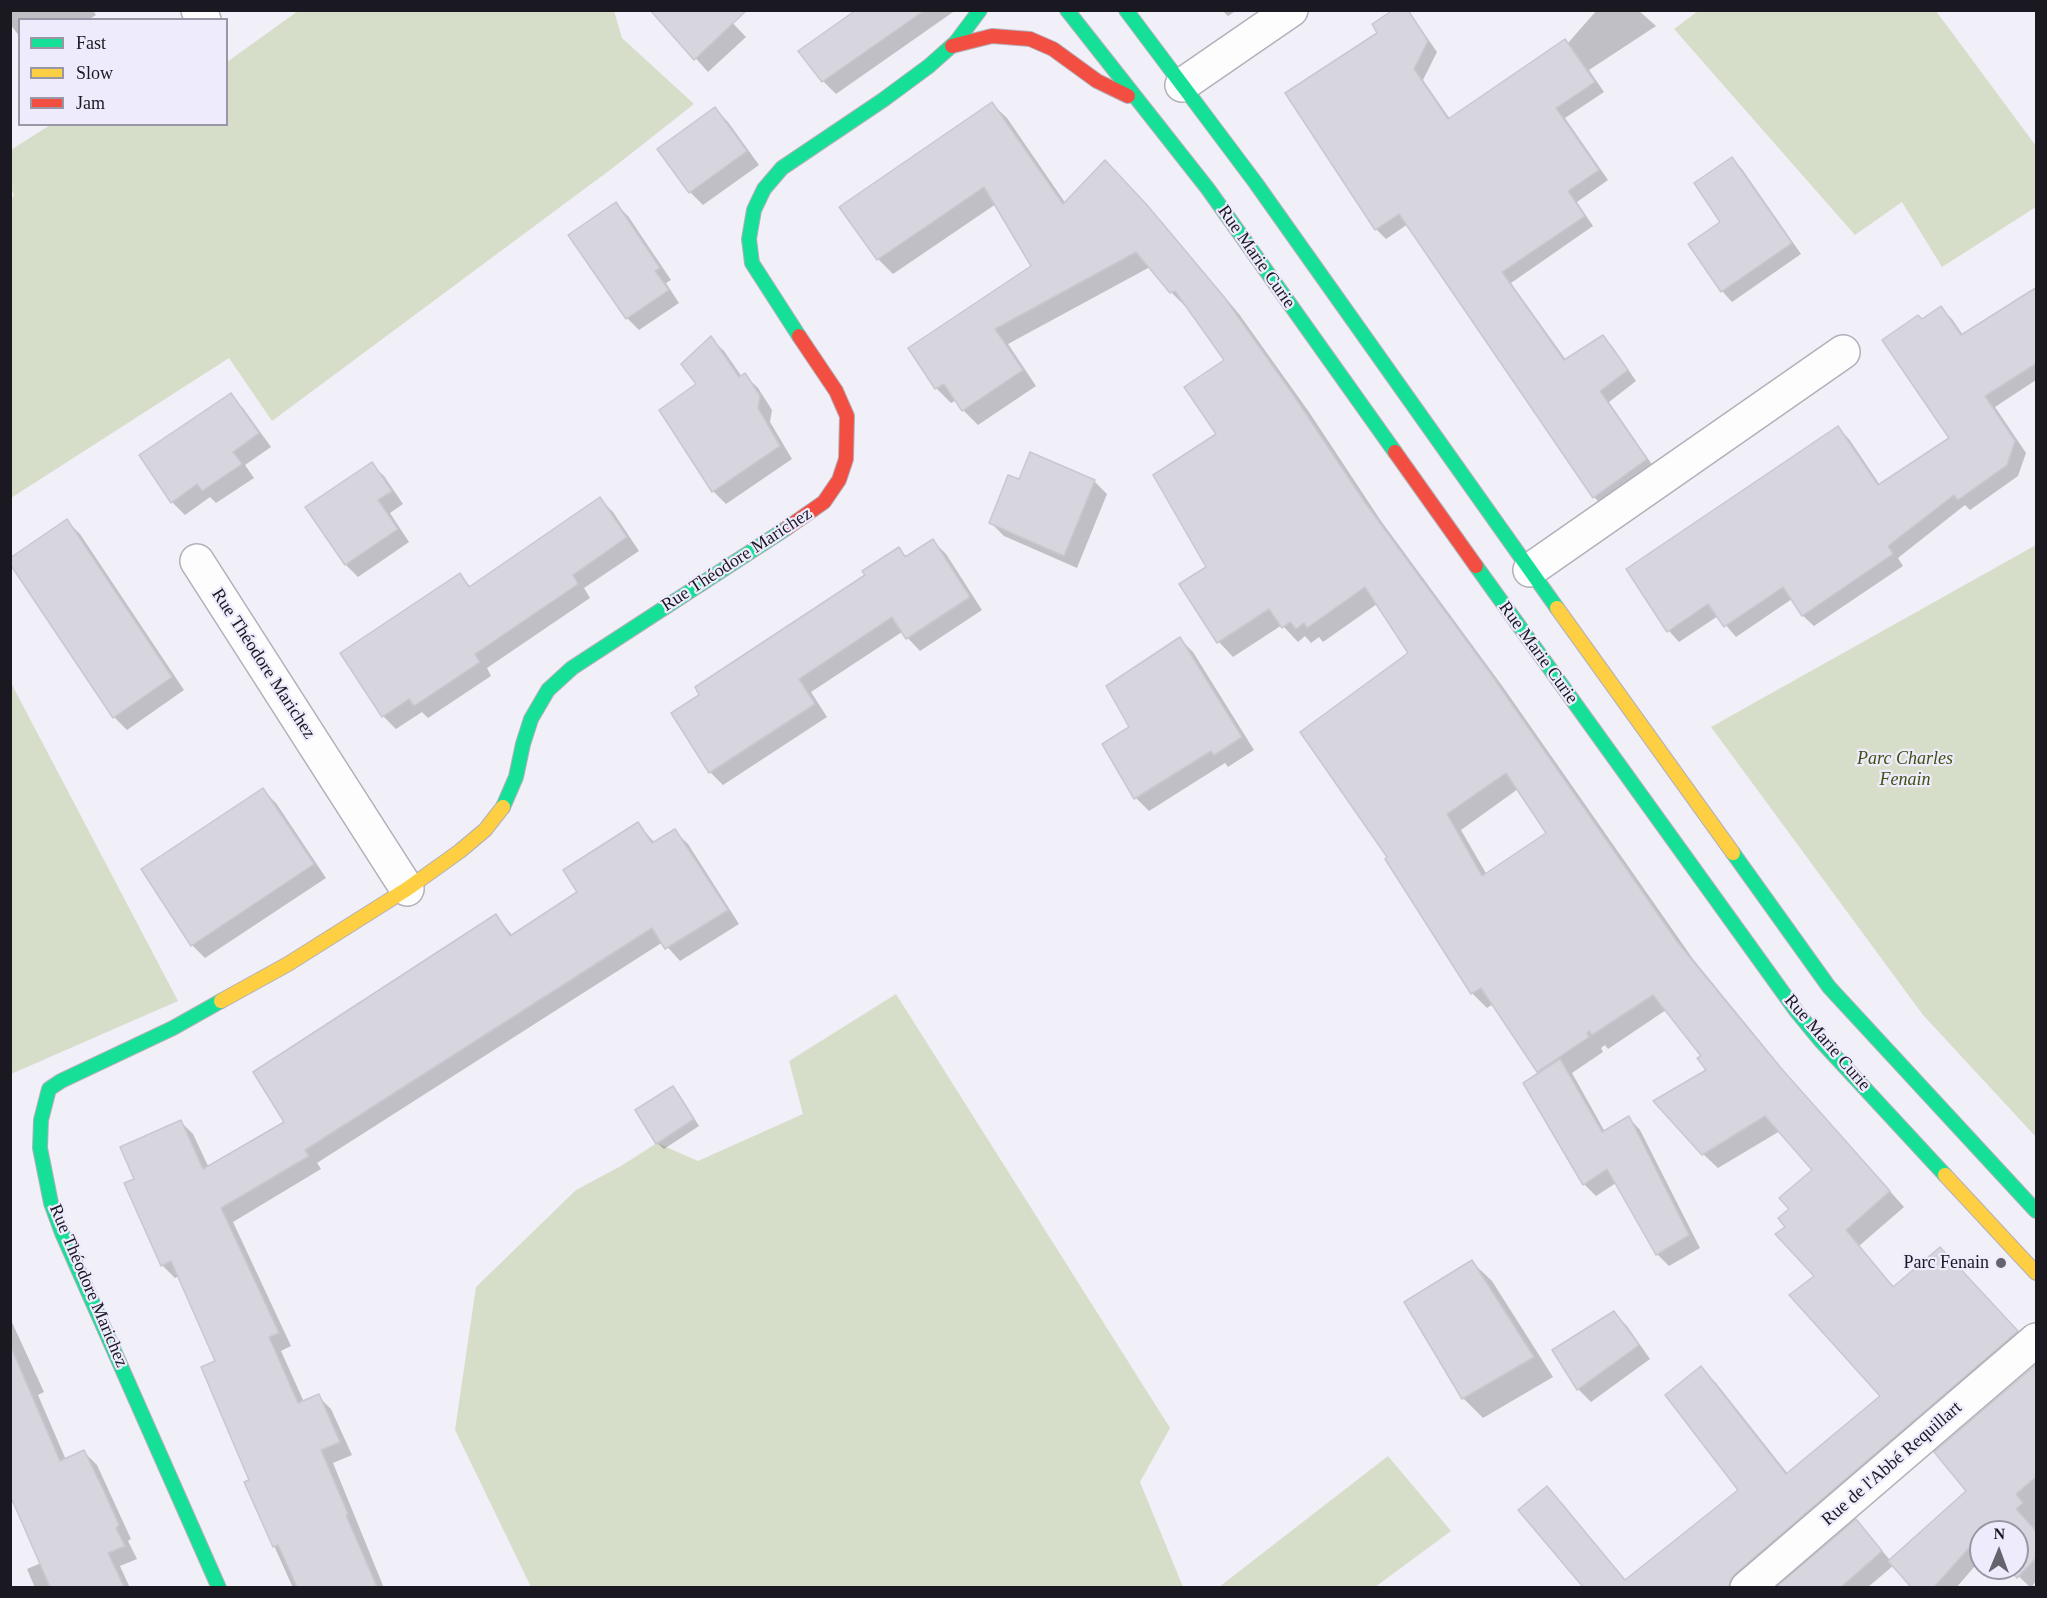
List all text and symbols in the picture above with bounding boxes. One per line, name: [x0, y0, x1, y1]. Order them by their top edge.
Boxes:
legend: [18, 18, 228, 126]
text: Fast: [76, 33, 106, 53]
text: Slow: [76, 63, 113, 83]
text: Jam: [76, 93, 105, 113]
street label: Rue Marie Curie: [1212, 201, 1300, 313]
street label: Rue Théodore Marichez: [658, 503, 816, 617]
street label: Rue Théodore Marichez: [206, 585, 320, 743]
street label: Rue Marie Curie: [1494, 598, 1582, 708]
park label: Parc Charles Fenain: [1857, 748, 1953, 790]
street label: Rue Marie Curie: [1779, 990, 1875, 1096]
street label: Rue Théodore Marichez: [44, 1201, 132, 1371]
place label: Parc Fenain: [1904, 1252, 1989, 1274]
marker: Parc Fenain: [1994, 1256, 2008, 1270]
street label: Rue de l'Abbé Requillart: [1817, 1397, 1967, 1531]
north arrow: [1969, 1520, 2029, 1580]
text: N: [1993, 1525, 2005, 1542]

